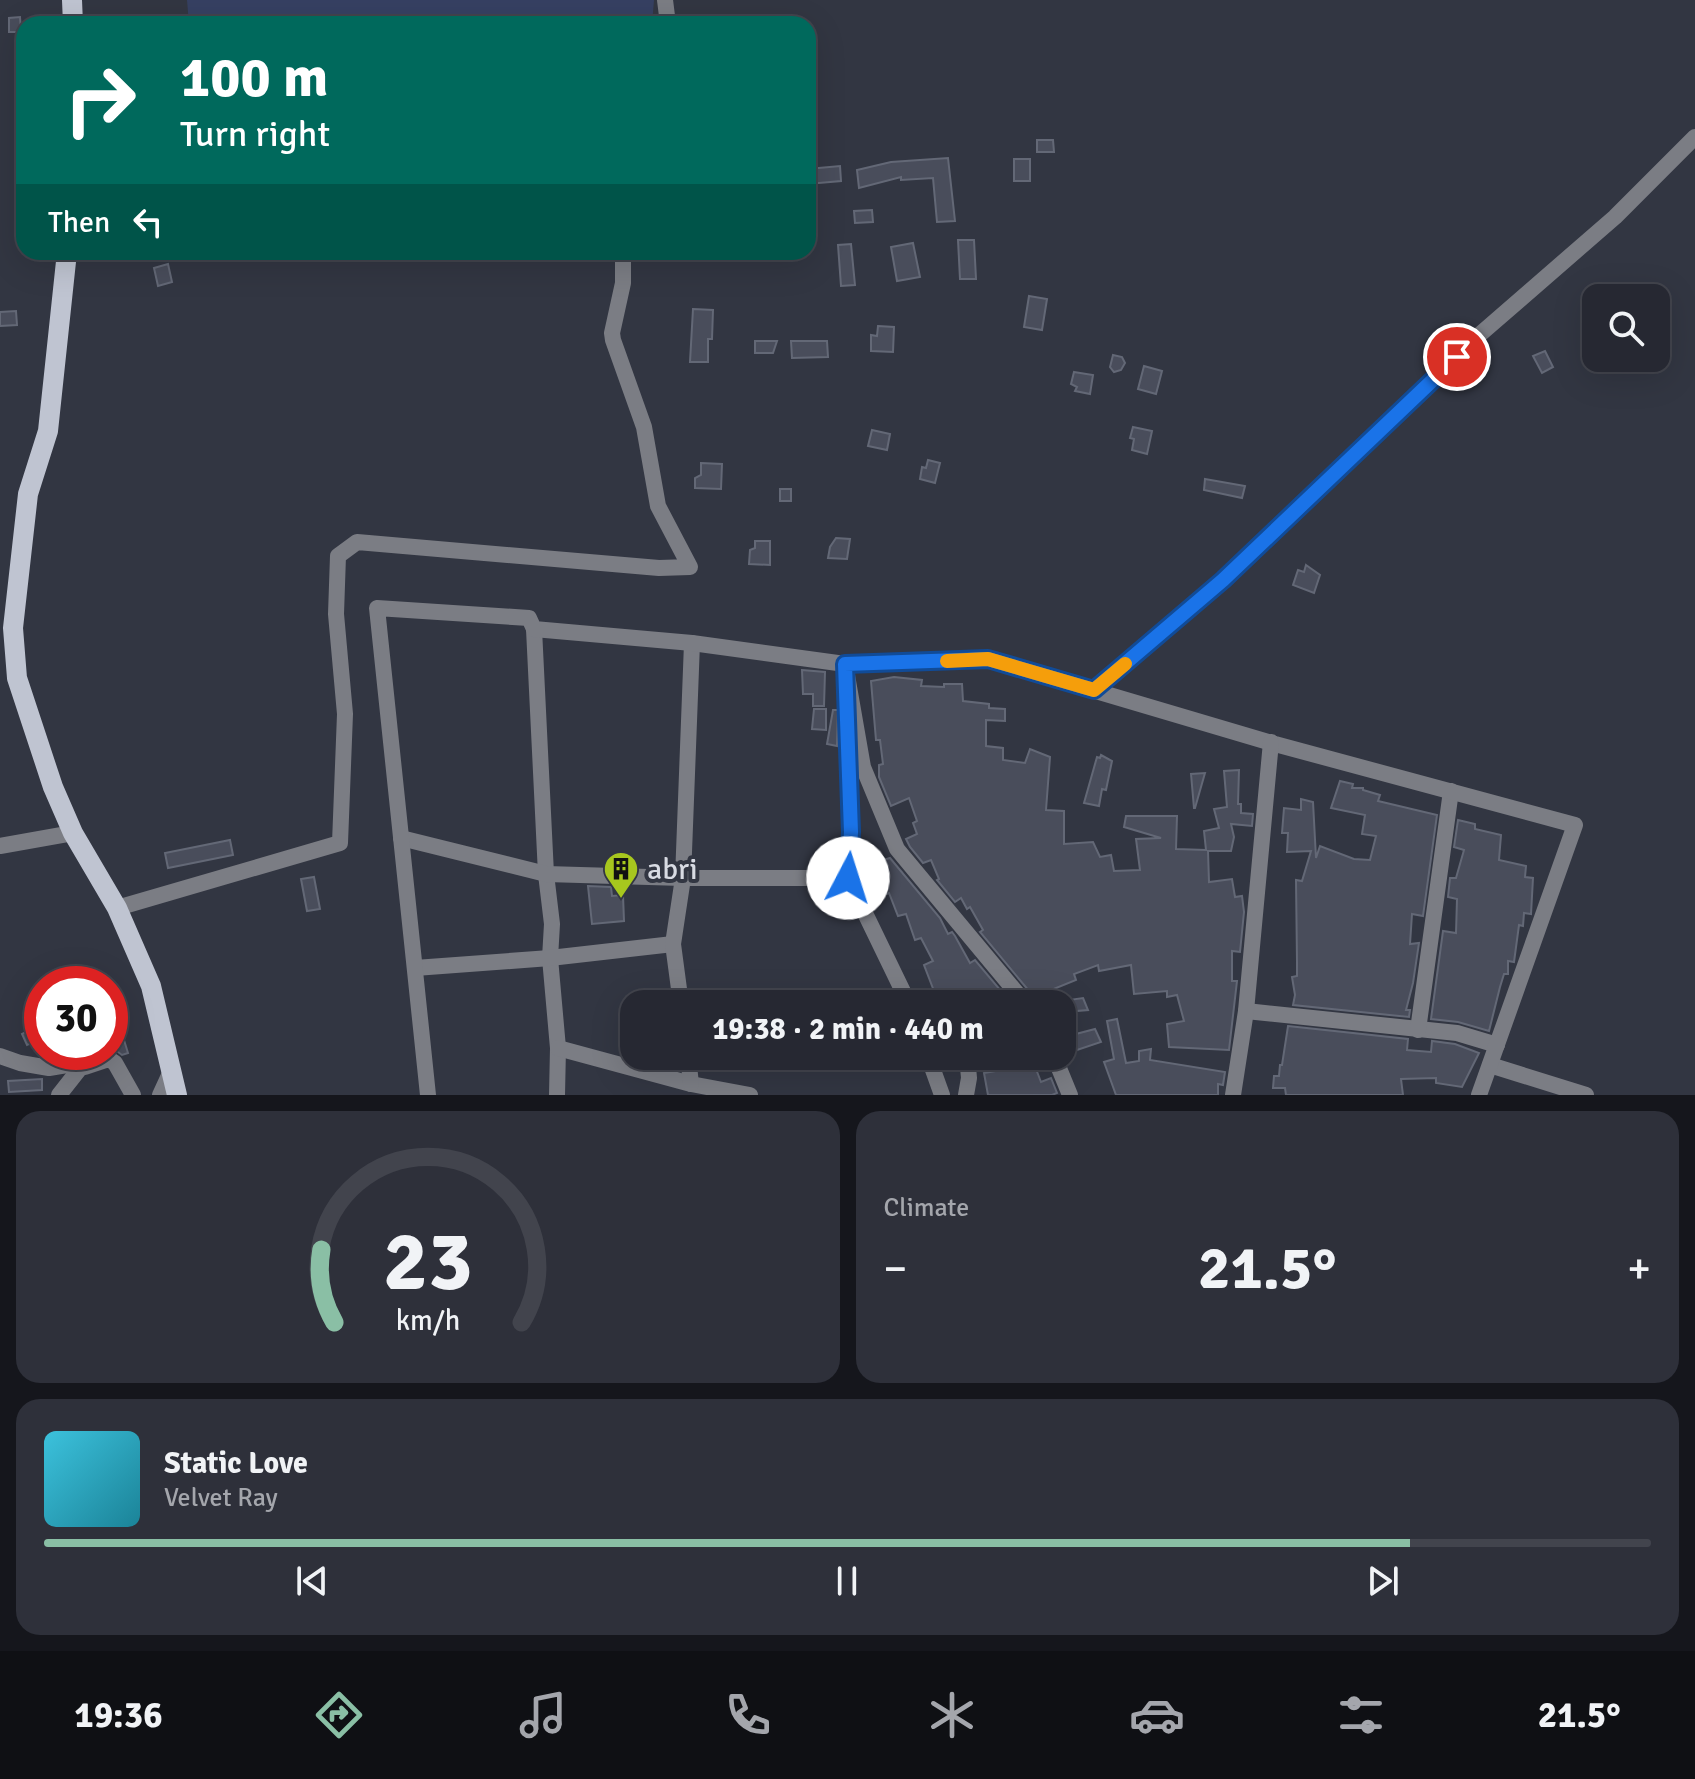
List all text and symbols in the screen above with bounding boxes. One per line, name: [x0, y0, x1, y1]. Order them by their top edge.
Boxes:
text: 100 m: [180, 43, 328, 112]
icon: right: [48, 48, 152, 152]
text: Turn right: [180, 112, 330, 157]
icon: left: [126, 200, 170, 244]
text: Then: [48, 204, 110, 241]
map controls: [1582, 284, 1670, 372]
button: search: [1582, 284, 1670, 372]
pin: [1423, 323, 1491, 391]
icon: arrive: [1435, 335, 1479, 379]
position arrow: [806, 836, 890, 920]
building icon: abri: [602, 850, 640, 900]
place label: abri: [647, 851, 698, 888]
speed limit sign: 30: [24, 966, 128, 1070]
text: 19:38 · 2 min · 440 m: [712, 1011, 984, 1048]
text: Climate: [884, 1192, 969, 1224]
text: 23: [383, 1211, 473, 1313]
text: 21.5°: [1198, 1232, 1336, 1306]
text: −: [884, 1242, 907, 1296]
text: +: [1627, 1242, 1651, 1296]
text: km/h: [395, 1303, 460, 1338]
text: Static Love: [164, 1445, 308, 1482]
text: Velvet Ray: [164, 1482, 278, 1514]
icon: previous: [290, 1559, 334, 1603]
icon: pause: [825, 1559, 869, 1603]
icon: next: [1361, 1559, 1405, 1603]
icon: directions: [311, 1687, 367, 1743]
icon: music: [515, 1687, 571, 1743]
icon: phone: [720, 1687, 776, 1743]
icon: climate: [924, 1687, 980, 1743]
icon: car: [1129, 1687, 1185, 1743]
icon: filters: [1333, 1687, 1389, 1743]
text: 19:36: [74, 1693, 163, 1738]
text: 21.5°: [1538, 1693, 1621, 1738]

